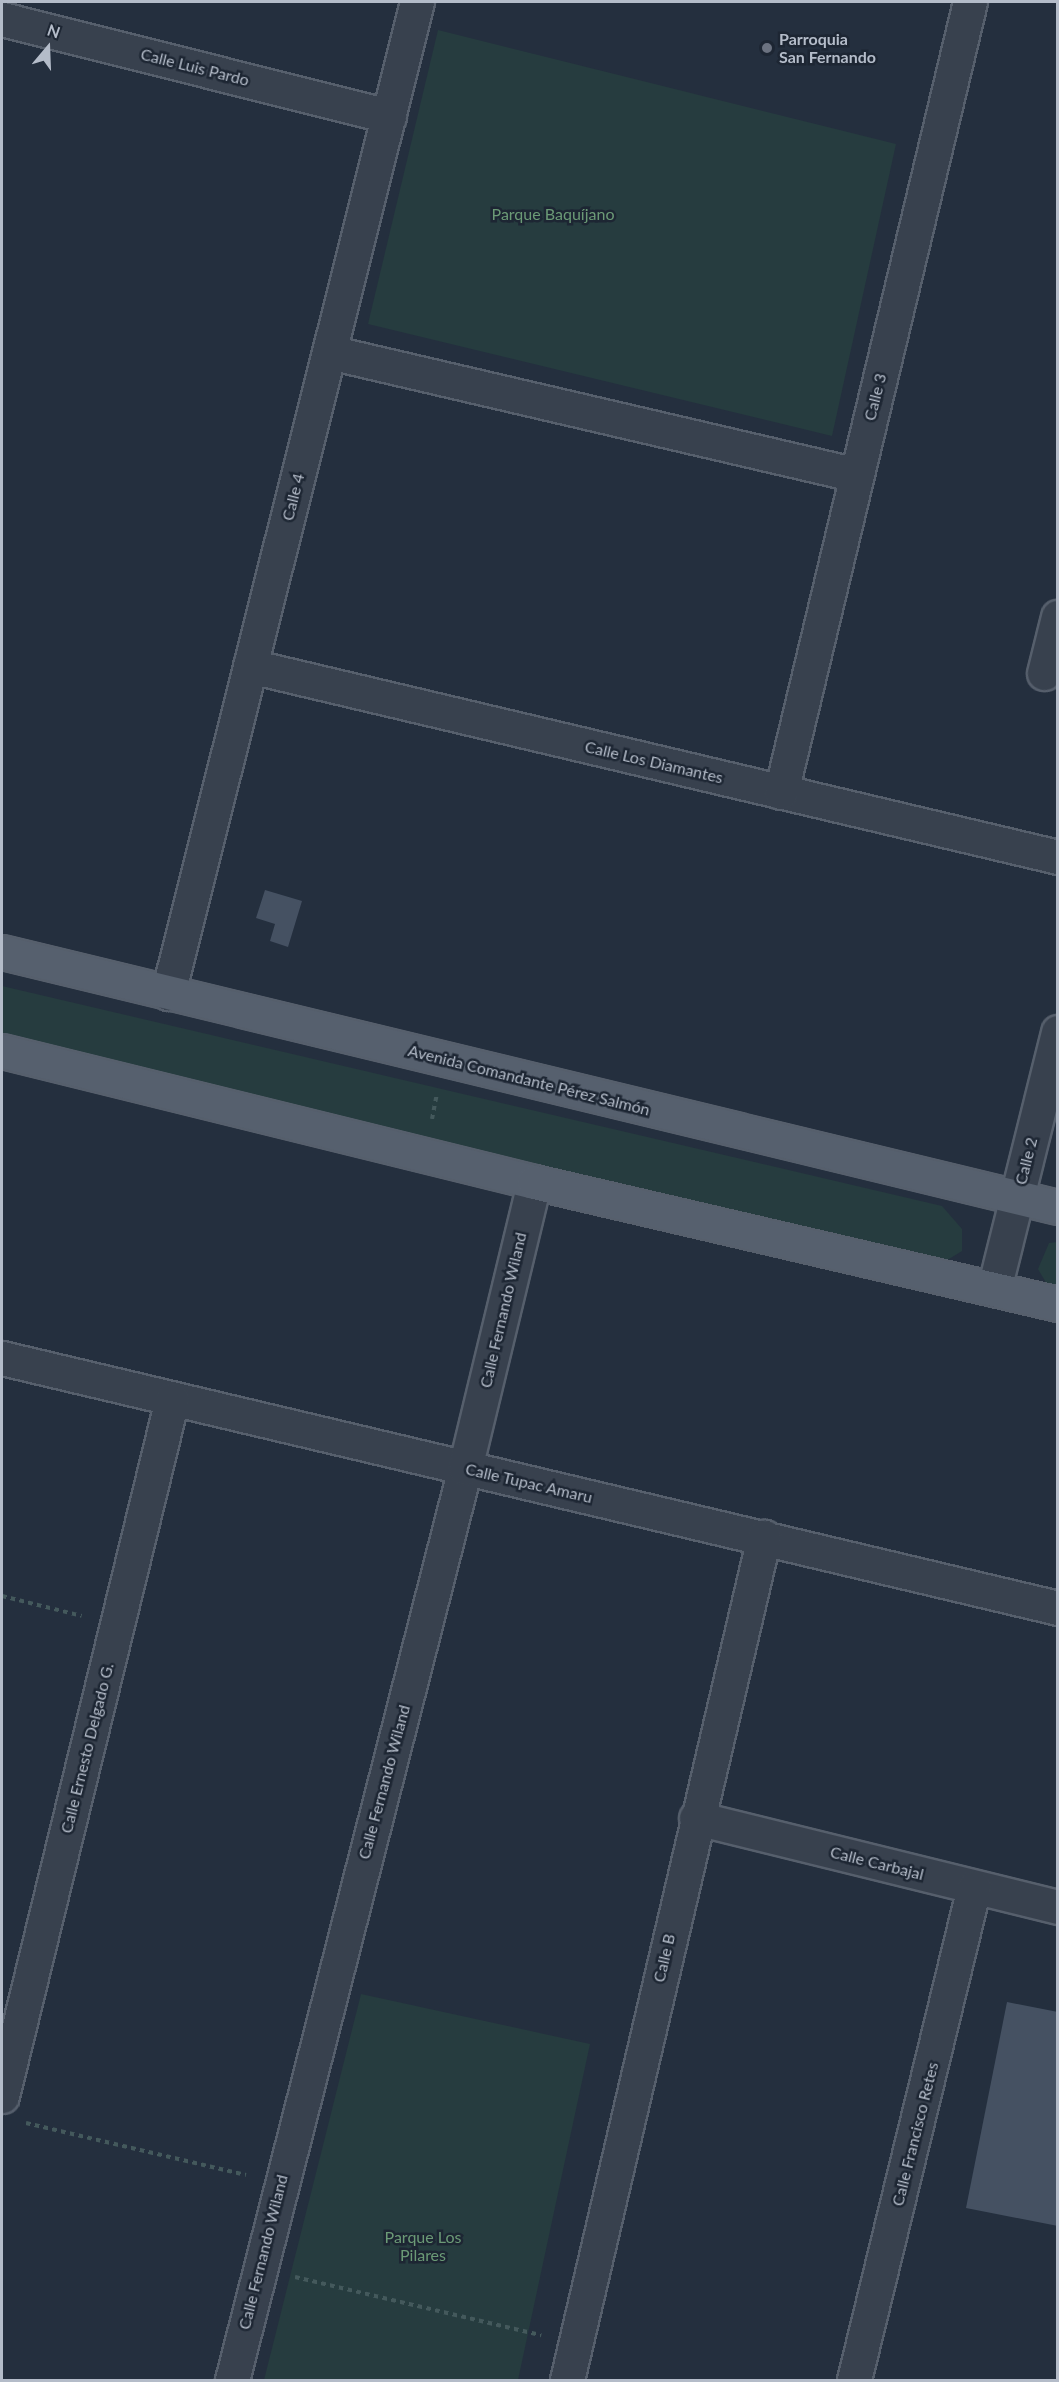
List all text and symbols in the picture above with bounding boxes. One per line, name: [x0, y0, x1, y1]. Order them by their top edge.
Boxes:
north arrow: [18, 18, 78, 78]
text: N: [45, 20, 63, 41]
place label: Parroquia San Fernando: [779, 29, 876, 67]
marker: Parroquia San Fernando: [760, 41, 774, 55]
street label: Calle Luis Pardo: [139, 44, 251, 90]
park label: Parque Baquíjano: [492, 204, 614, 224]
street label: Calle 3: [860, 371, 890, 423]
street label: Calle 4: [278, 471, 308, 523]
street label: Calle Los Diamantes: [583, 737, 725, 787]
street label: Avenida Comandante Pérez Salmón: [406, 1041, 652, 1119]
street label: Calle 2: [1011, 1135, 1041, 1187]
street label: Calle Fernando Wiland: [476, 1230, 530, 1390]
street label: Calle Tupac Amaru: [463, 1459, 595, 1507]
street label: Calle Ernesto Delgado G.: [57, 1661, 117, 1835]
street label: Calle Fernando Wiland: [354, 1703, 414, 1861]
street label: Calle Carbajal: [828, 1842, 926, 1884]
street label: Calle B: [649, 1932, 679, 1984]
street label: Calle Francisco Retes: [888, 2060, 942, 2208]
street label: Calle Fernando Wiland: [234, 2172, 292, 2332]
park label: Parque Los Pilares: [385, 2227, 461, 2265]

